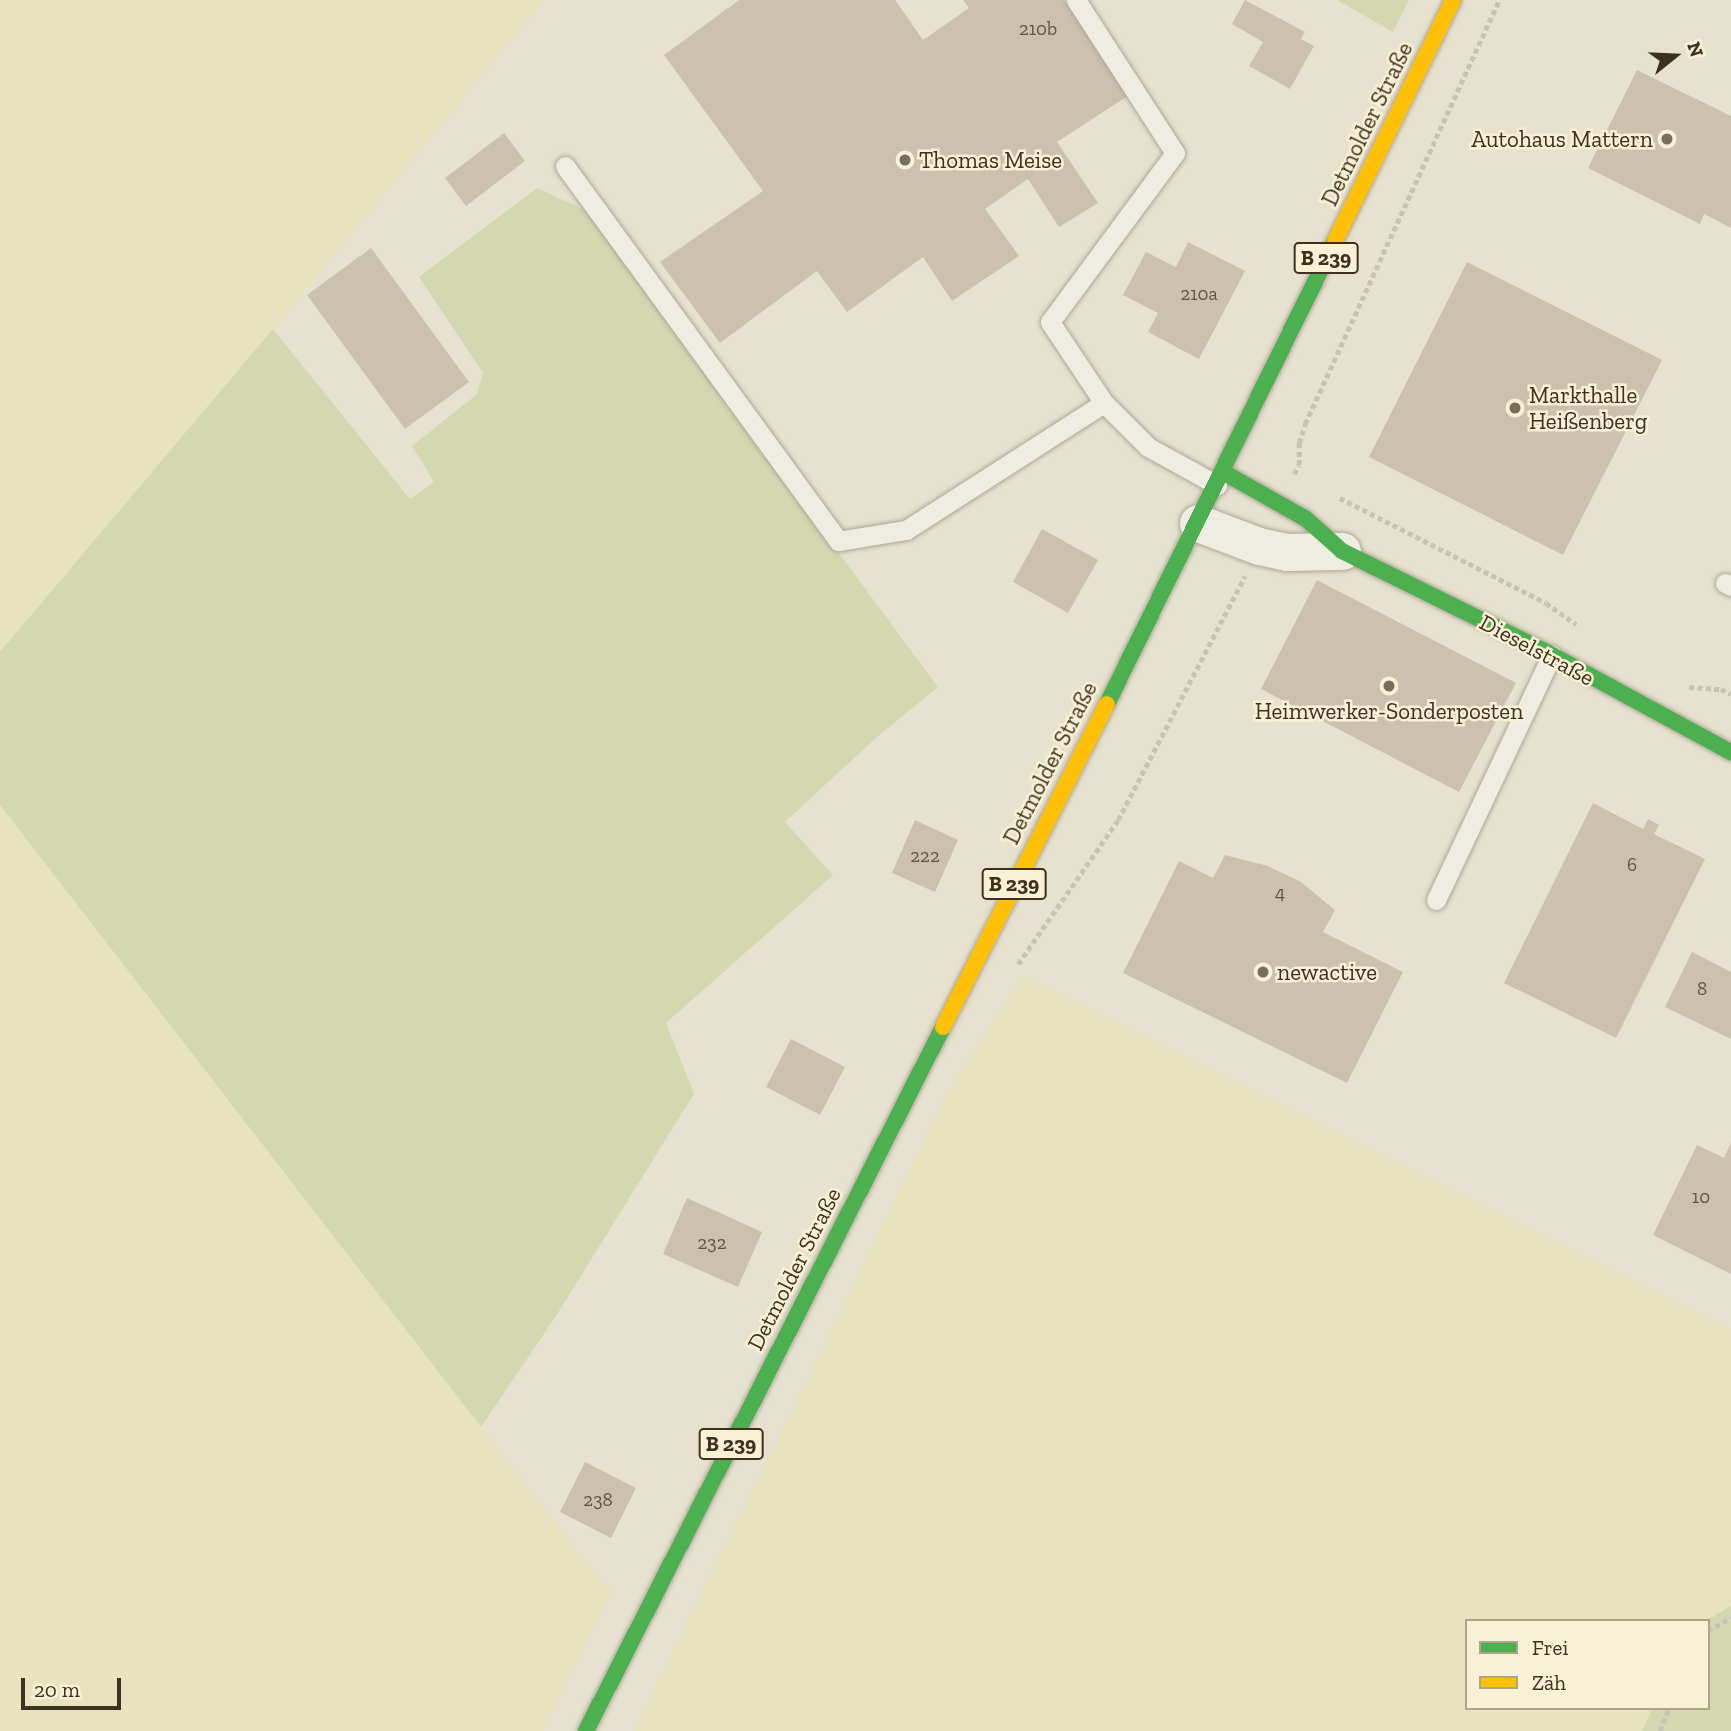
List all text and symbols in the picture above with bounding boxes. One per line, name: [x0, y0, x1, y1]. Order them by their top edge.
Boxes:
house number: 210b: [1019, 18, 1057, 40]
north arrow: [1640, 21, 1710, 91]
street label: Detmolder Straße: [1315, 38, 1419, 210]
text: N: [1682, 39, 1709, 60]
place label: Autohaus Mattern: [1471, 125, 1653, 153]
marker: Autohaus Mattern: [1659, 131, 1675, 147]
place label: Thomas Meise: [919, 146, 1062, 174]
marker: Thomas Meise: [897, 152, 913, 168]
road number: B 239: [1293, 240, 1359, 276]
house number: 210a: [1180, 283, 1218, 305]
place label: Markthalle Heißenberg: [1529, 381, 1647, 435]
marker: Markthalle Heißenberg: [1507, 400, 1523, 416]
street label: Dieselstraße: [1475, 608, 1599, 692]
street label: Detmolder Straße: [997, 677, 1103, 849]
marker: Heimwerker-Sonderposten: [1381, 678, 1397, 694]
place label: Heimwerker-Sonderposten: [1255, 697, 1523, 725]
house number: 222: [910, 845, 940, 867]
house number: 6: [1627, 854, 1637, 876]
road number: B 239: [981, 866, 1047, 902]
house number: 4: [1275, 882, 1285, 904]
place label: newactive: [1277, 958, 1377, 986]
marker: newactive: [1255, 964, 1271, 980]
house number: 8: [1697, 978, 1707, 1000]
street label: Detmolder Straße: [741, 1183, 847, 1355]
house number: 10: [1692, 1186, 1710, 1208]
house number: 232: [698, 1232, 726, 1254]
road number: B 239: [698, 1426, 764, 1462]
house number: 238: [583, 1489, 613, 1511]
legend: [1465, 1619, 1710, 1710]
text: Frei: [1532, 1635, 1568, 1660]
scale bar: [24, 1664, 124, 1708]
text: Zäh: [1532, 1670, 1566, 1695]
text: 20 m: [34, 1677, 80, 1702]

